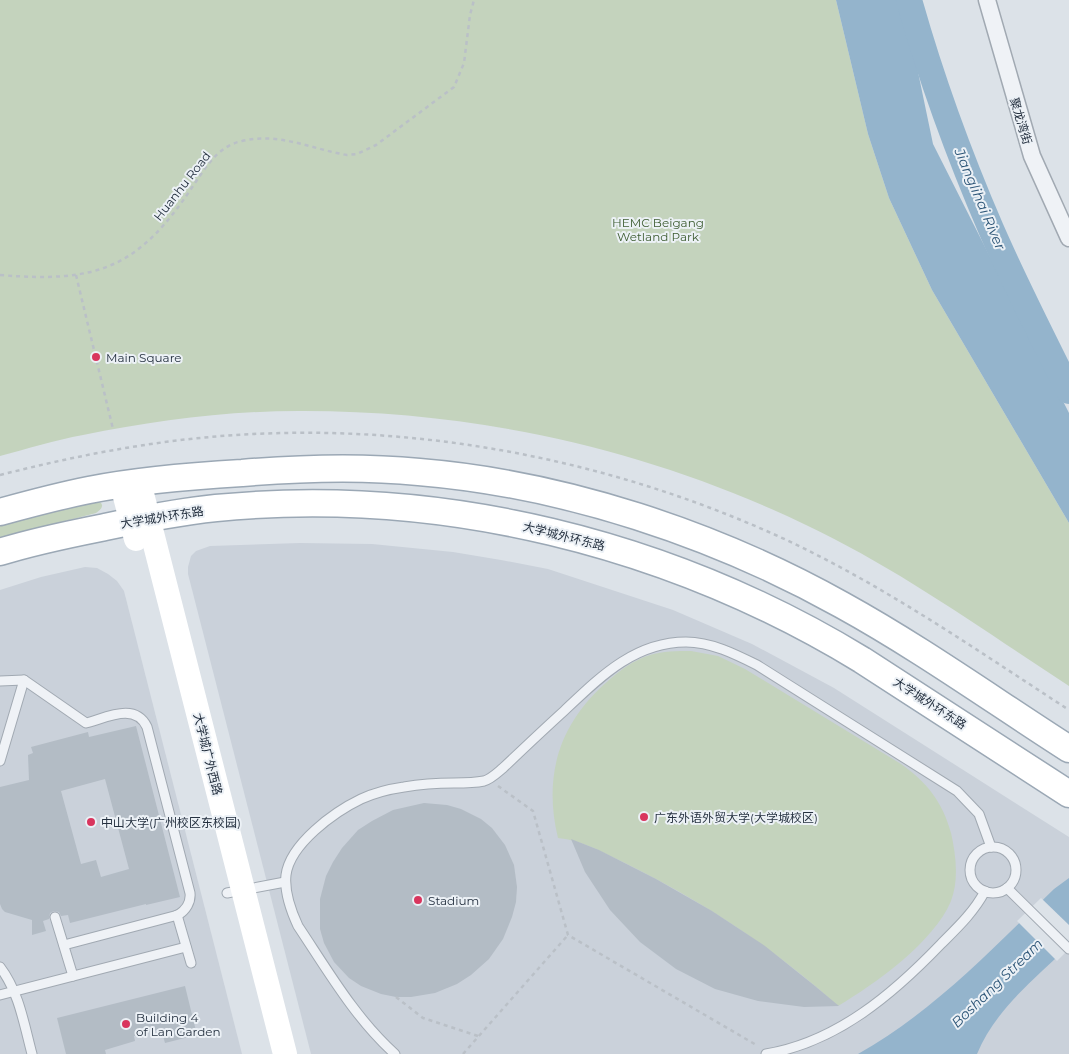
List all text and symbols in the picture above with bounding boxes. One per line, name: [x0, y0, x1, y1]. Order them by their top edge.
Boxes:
street label: 聚龙湾街: [1007, 96, 1035, 146]
water label: Jianglihai River: [950, 145, 1010, 253]
street label: Huanhu Road: [150, 148, 214, 224]
park label: HEMC Beigang Wetland Park: [612, 215, 704, 244]
place label: Main Square: [106, 350, 182, 365]
marker: Main Square: [90, 351, 102, 363]
street label: 大学城外环东路: [119, 503, 205, 531]
street label: 大学城外环东路: [521, 519, 607, 553]
street label: 大学城外环东路: [891, 674, 969, 732]
street label: 大学城广外西路: [191, 711, 225, 797]
place label: 广东外语外贸大学(大学城校区): [654, 810, 818, 825]
marker: 广东外语外贸大学(大学城校区): [638, 811, 650, 823]
place label: 中山大学(广州校区东校园): [101, 815, 241, 830]
marker: 中山大学(广州校区东校园): [85, 816, 97, 828]
place label: Stadium: [428, 893, 479, 908]
marker: Stadium: [412, 894, 424, 906]
water label: Boshang Stream: [947, 935, 1047, 1031]
place label: Building 4 of Lan Garden: [136, 1010, 221, 1039]
marker: Building 4 of Lan Garden: [120, 1018, 132, 1030]

